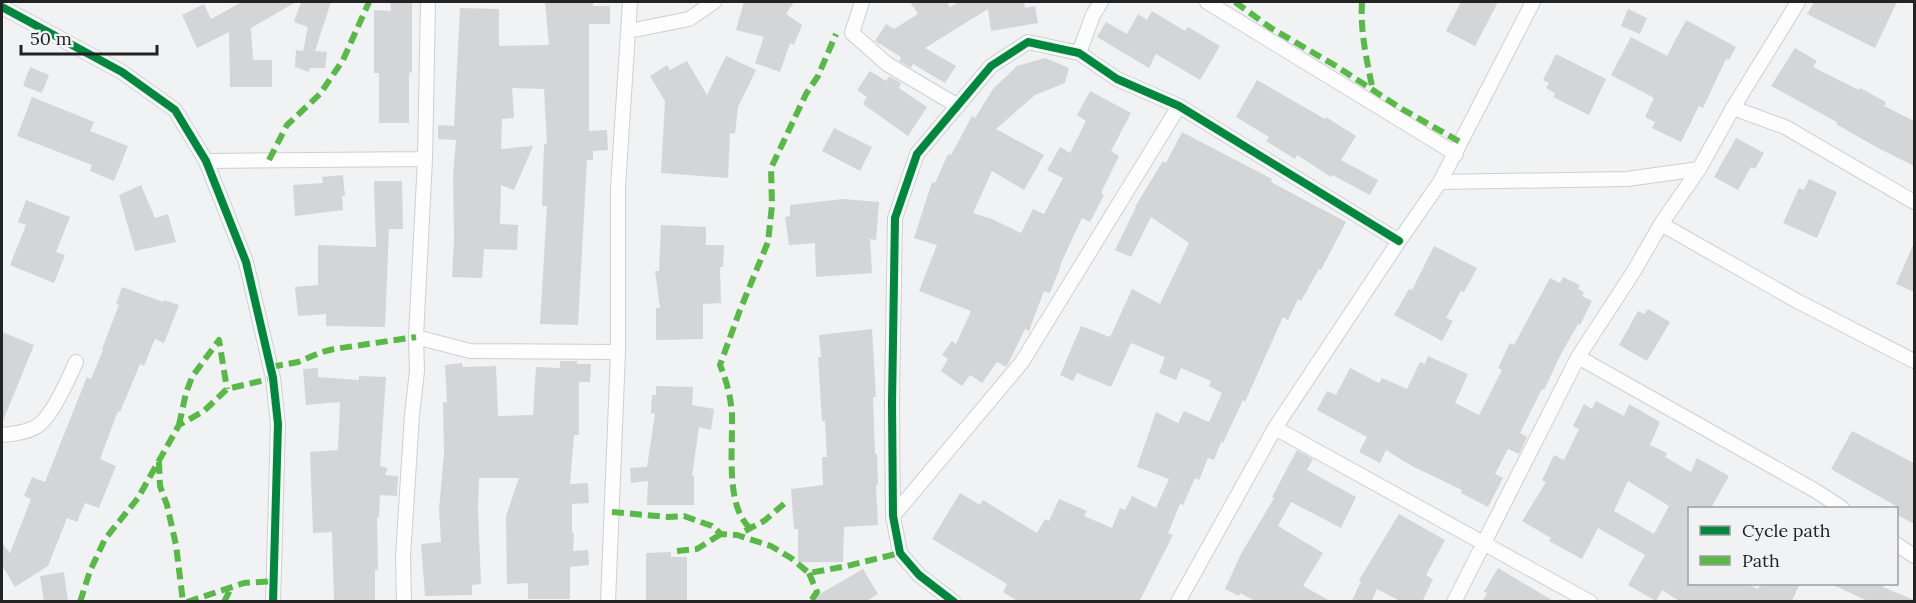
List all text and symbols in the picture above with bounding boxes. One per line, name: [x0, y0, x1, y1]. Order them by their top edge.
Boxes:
scale bar: [21, 18, 158, 56]
text: 50 m: [30, 27, 72, 50]
legend: [1688, 507, 1898, 585]
text: Cycle path: [1742, 519, 1831, 542]
text: Path: [1742, 549, 1780, 572]

